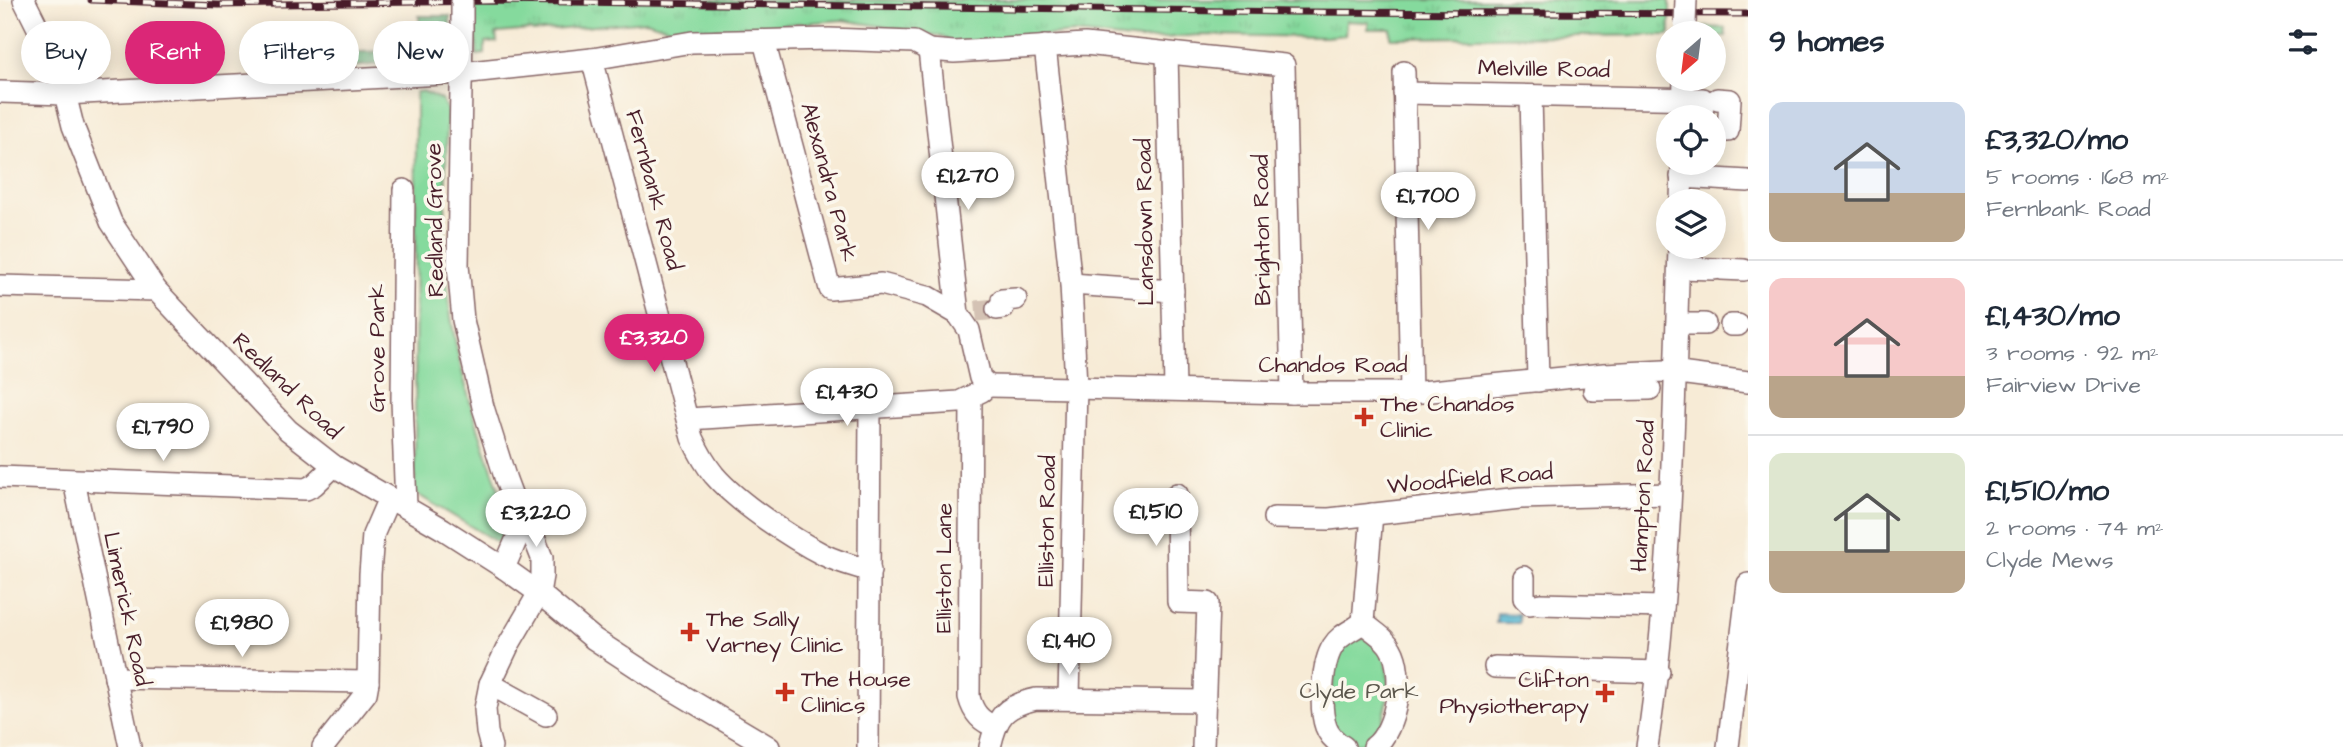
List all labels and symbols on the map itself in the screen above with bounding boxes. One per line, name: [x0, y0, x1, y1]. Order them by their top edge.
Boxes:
north arrow: [1656, 21, 1726, 91]
street label: Melville Road: [1478, 52, 1611, 86]
street label: Alexandra Park: [792, 99, 866, 265]
street label: Fernbank Road: [617, 106, 691, 274]
street label: Lansdown Road: [1128, 138, 1162, 306]
street label: Redland Grove: [418, 143, 452, 297]
pin: £1,270: [911, 152, 1025, 212]
street label: Brighton Road: [1245, 154, 1280, 306]
pin: £1,700: [1371, 173, 1485, 232]
street label: Grove Park: [361, 284, 393, 412]
pin: £3,320: [597, 314, 711, 374]
street label: Redland Road: [225, 325, 349, 447]
street label: Chandos Road: [1258, 349, 1408, 381]
pin: £1,430: [790, 368, 904, 428]
place label: The Chandos Clinic: [1380, 388, 1515, 446]
pin: £1,790: [106, 404, 220, 463]
marker: The Chandos Clinic: [1354, 407, 1374, 427]
street label: Hampton Road: [1623, 419, 1663, 573]
street label: Elliston Road: [1030, 455, 1064, 587]
street label: Woodfield Road: [1386, 456, 1554, 502]
pin: £1,510: [1099, 489, 1213, 548]
pin: £3,220: [479, 490, 593, 549]
street label: Elliston Lane: [928, 503, 960, 633]
street label: Limerick Road: [95, 529, 159, 689]
pin: £1,980: [185, 600, 299, 659]
place label: The Sally Varney Clinic: [706, 603, 844, 662]
pin: £1,410: [1012, 618, 1126, 677]
marker: The Sally Varney Clinic: [680, 622, 700, 642]
place label: The House Clinics: [801, 663, 911, 721]
place label: Clifton Physiotherapy: [1439, 664, 1589, 723]
park label: Clyde Park: [1299, 675, 1419, 708]
marker: The House Clinics: [775, 682, 795, 702]
marker: Clifton Physiotherapy: [1595, 683, 1615, 703]

